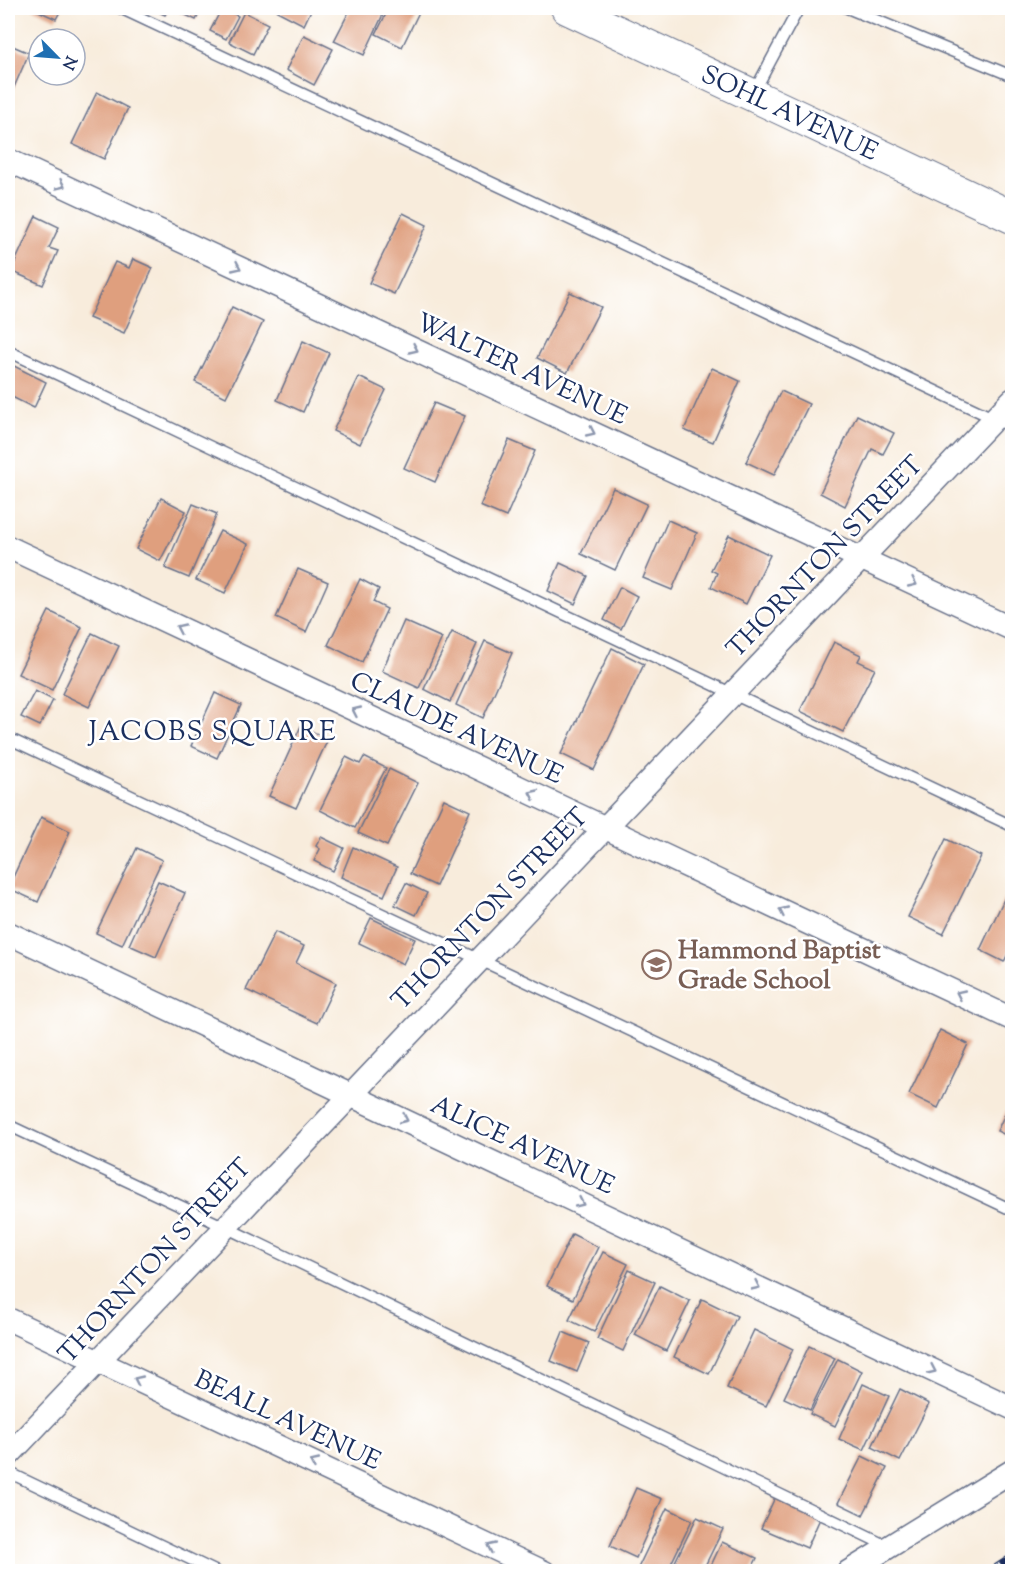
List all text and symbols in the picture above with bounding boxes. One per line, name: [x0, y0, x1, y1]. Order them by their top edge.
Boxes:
north arrow: [27, 27, 87, 87]
text: N: [55, 52, 81, 73]
street label: SOHL AVENUE: [694, 57, 884, 172]
one-way arrow: [54, 177, 65, 189]
one-way arrow: [231, 260, 242, 272]
street label: WALTER AVENUE: [409, 305, 633, 436]
one-way arrow: [407, 342, 418, 354]
one-way arrow: [584, 424, 595, 436]
street label: THORNTON STREET: [719, 448, 933, 667]
one-way arrow: [907, 575, 918, 587]
one-way arrow: [175, 623, 186, 635]
street label: CLAUDE AVENUE: [343, 664, 569, 795]
one-way arrow: [352, 706, 363, 718]
district label: JACOBS SQUARE: [87, 714, 337, 753]
one-way arrow: [528, 789, 539, 801]
street label: THORNTON STREET: [384, 800, 598, 1019]
one-way arrow: [779, 907, 790, 919]
place label: Hammond Baptist Grade School: [678, 933, 881, 1000]
school or university icon: Hammond Baptist Grade School: [641, 948, 673, 980]
one-way arrow: [955, 990, 966, 1002]
street label: ALICE AVENUE: [424, 1087, 620, 1205]
one-way arrow: [397, 1111, 408, 1123]
street label: THORNTON STREET: [51, 1151, 261, 1373]
one-way arrow: [573, 1195, 584, 1207]
one-way arrow: [749, 1279, 760, 1291]
street label: BEALL AVENUE: [188, 1362, 387, 1481]
one-way arrow: [925, 1363, 936, 1375]
one-way arrow: [134, 1375, 145, 1387]
one-way arrow: [310, 1459, 321, 1471]
one-way arrow: [486, 1542, 497, 1554]

